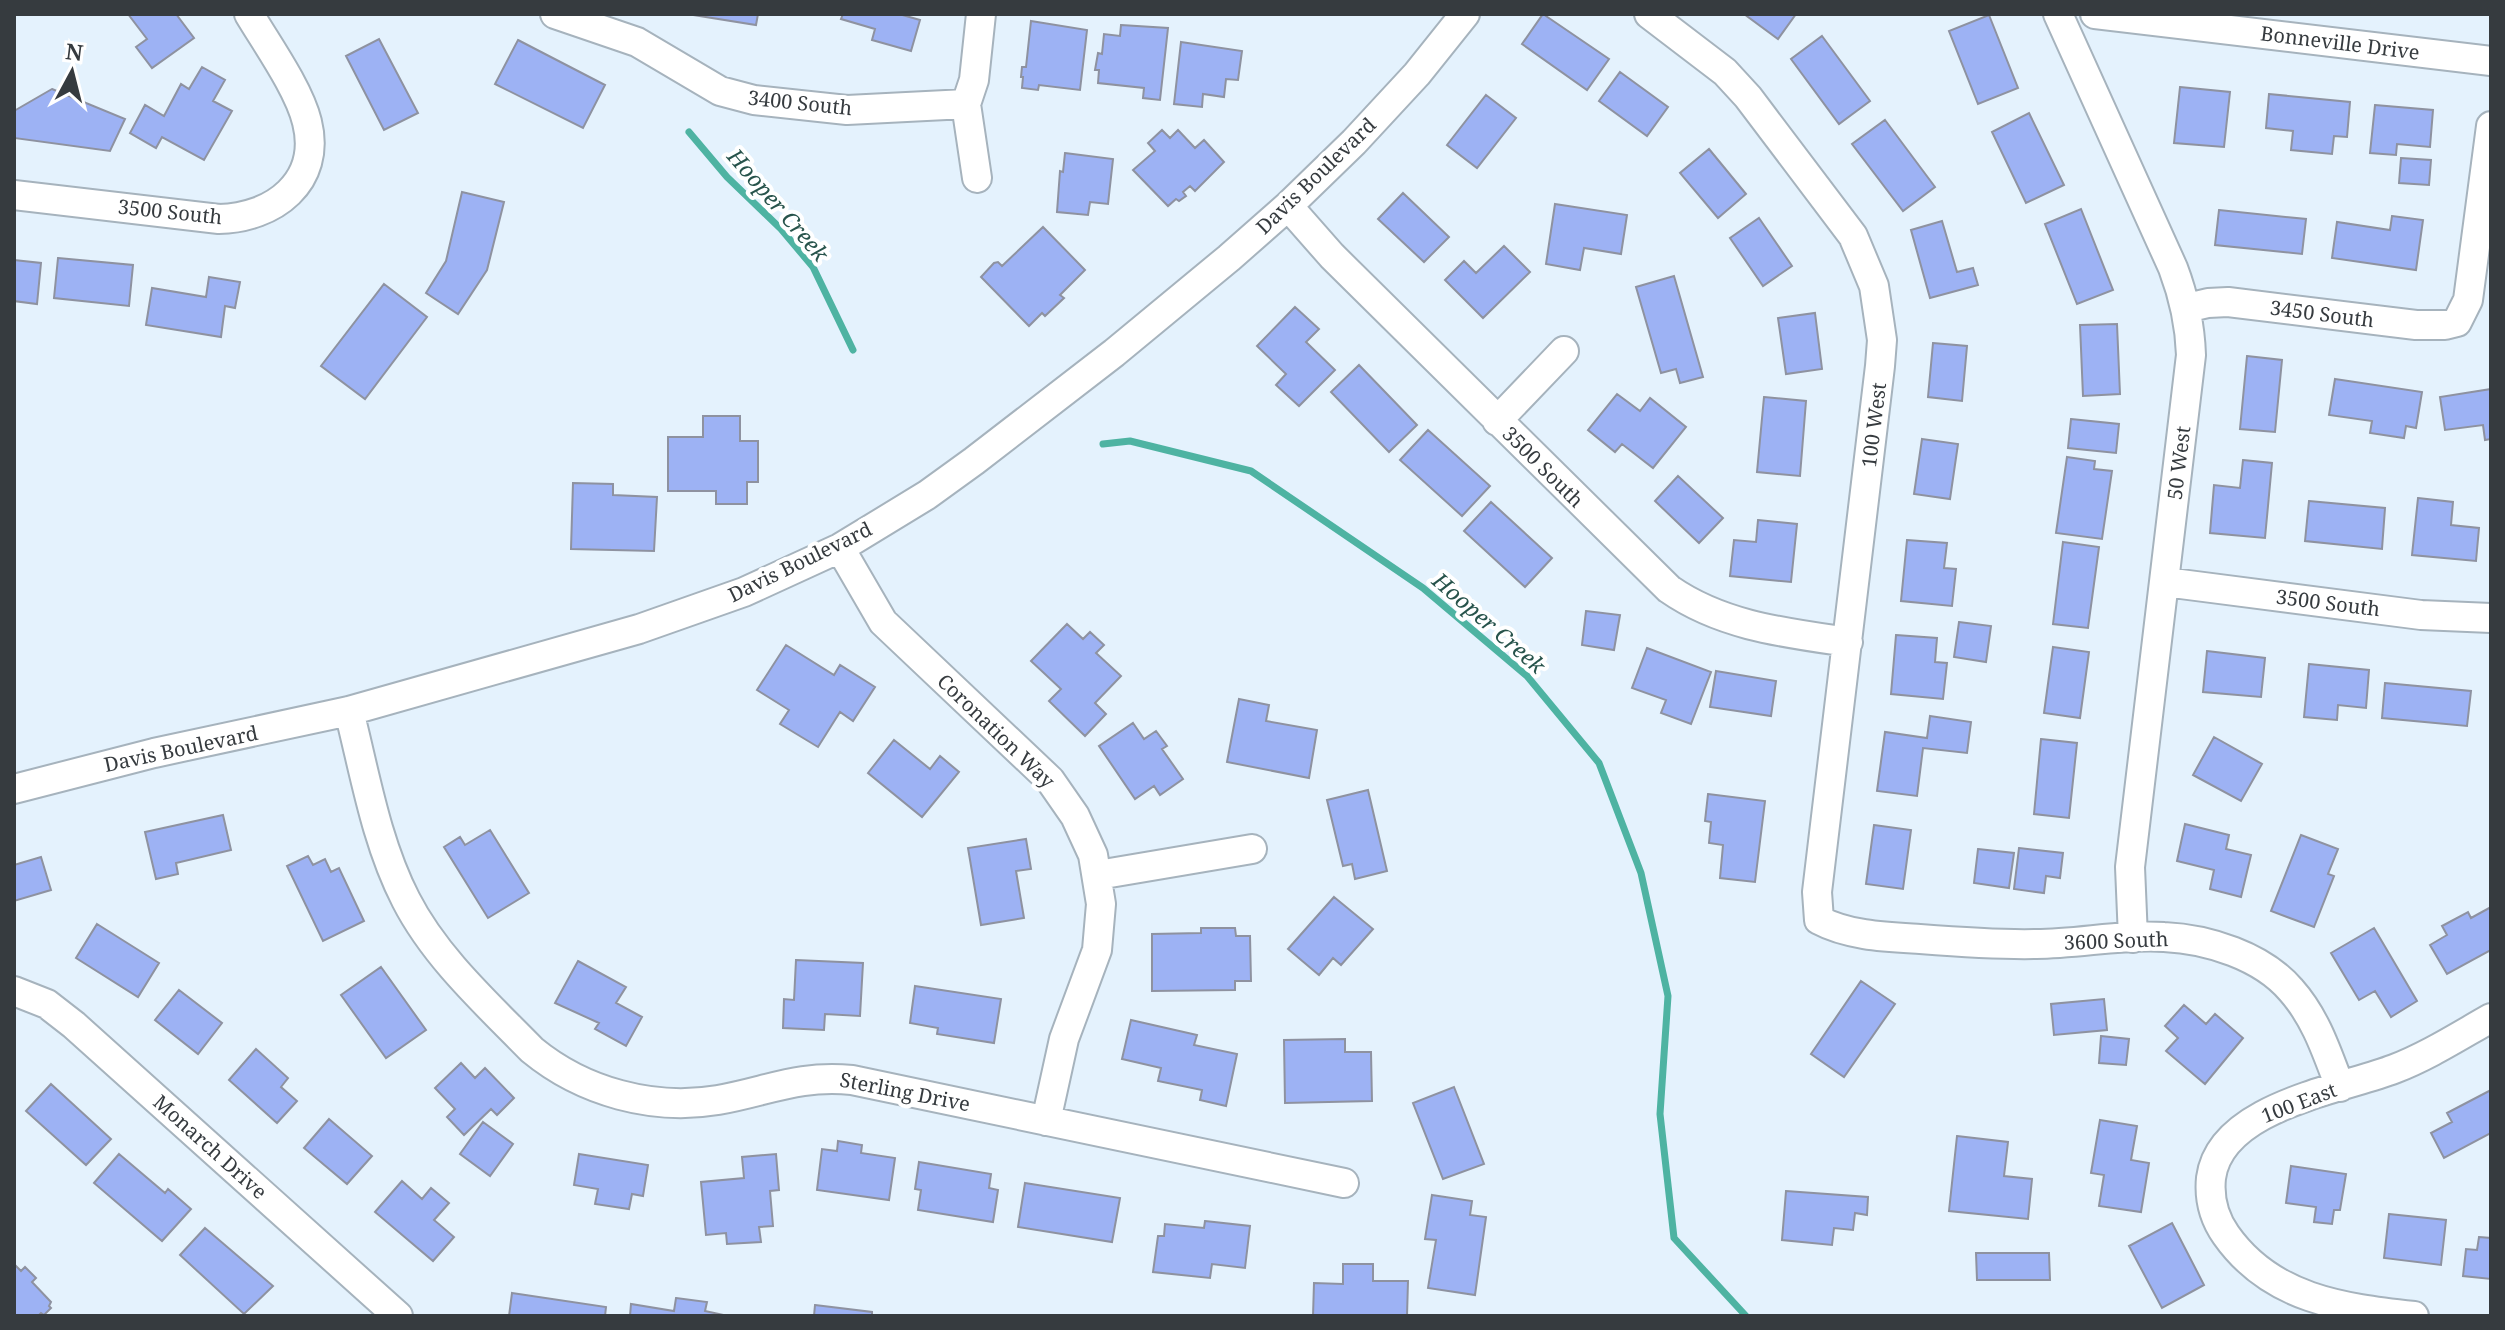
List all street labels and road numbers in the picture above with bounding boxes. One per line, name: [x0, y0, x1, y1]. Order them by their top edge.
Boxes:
street label: Bonneville Drive: [2259, 19, 2421, 66]
street label: 3400 South: [747, 84, 854, 121]
street label: Davis Boulevard: [1250, 111, 1381, 240]
street label: 3500 South: [117, 193, 224, 230]
street label: 3450 South: [2268, 294, 2376, 333]
street label: 100 West: [1855, 381, 1892, 469]
street label: 3500 South: [1497, 420, 1590, 513]
street label: 50 West: [2161, 425, 2196, 501]
street label: Davis Boulevard: [723, 515, 876, 608]
street label: 3500 South: [2274, 583, 2382, 622]
street label: Coronation Way: [932, 668, 1062, 794]
street label: Davis Boulevard: [101, 719, 260, 778]
street label: 3600 South: [2063, 925, 2169, 956]
street label: Sterling Drive: [838, 1066, 973, 1117]
street label: 100 East: [2257, 1076, 2340, 1129]
street label: Monarch Drive: [148, 1088, 273, 1205]

